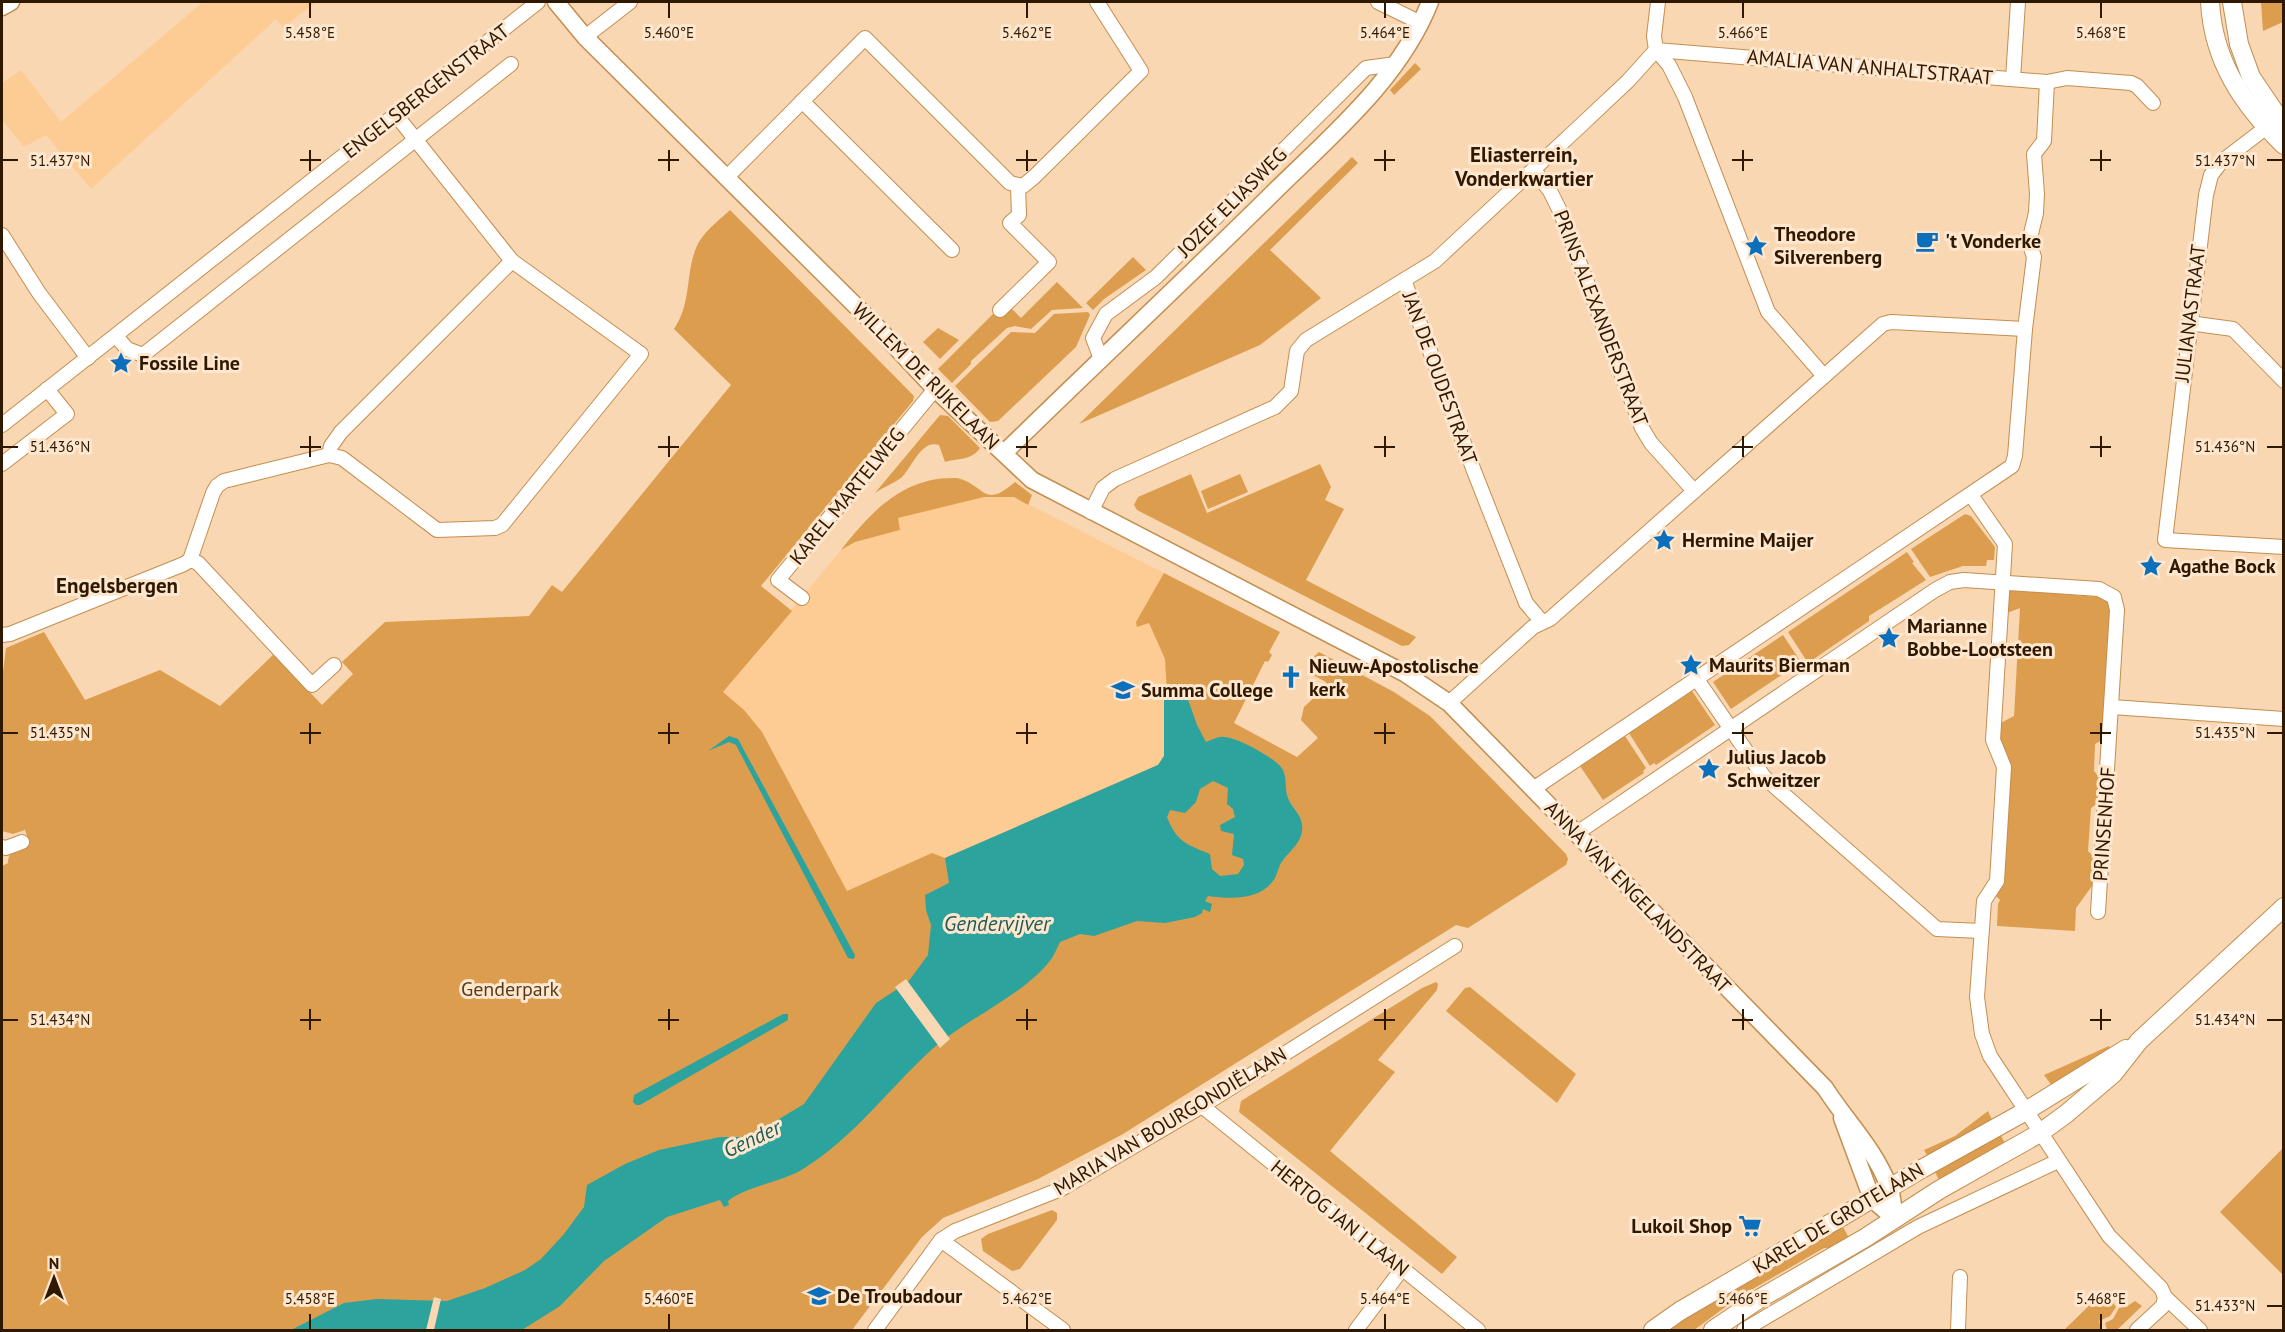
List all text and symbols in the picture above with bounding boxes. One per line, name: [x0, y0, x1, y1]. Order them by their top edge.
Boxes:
street label: ENGELSBERGENSTRAAT: [338, 18, 514, 164]
text: 5.458°E: [285, 23, 335, 42]
text: 5.460°E: [644, 23, 694, 42]
text: 5.462°E: [1002, 23, 1052, 42]
text: 5.464°E: [1360, 23, 1410, 42]
text: 5.466°E: [1718, 23, 1768, 42]
text: 5.468°E: [2076, 23, 2126, 42]
street label: AMALIA VAN ANHALTSTRAAT: [1746, 43, 1994, 91]
district label: Eliasterrein, Vonderkwartier: [1454, 141, 1594, 192]
street label: JOZEF ELIASWEG: [1171, 142, 1292, 263]
text: 51.437°N: [30, 151, 90, 170]
text: 51.437°N: [2195, 151, 2255, 170]
street label: PRINS ALEXANDERSTRAAT: [1548, 206, 1654, 430]
place label: Theodore Silverenberg: [1774, 221, 1882, 270]
cafe icon: 't Vonderke: [1914, 228, 1940, 254]
place label: 't Vonderke: [1945, 228, 2041, 254]
place icon: Theodore Silverenberg: [1743, 233, 1769, 259]
street label: JULIANASTRAAT: [2169, 243, 2211, 384]
street label: JAN DE OUDESTRAAT: [1396, 287, 1483, 468]
street label: WILLEM DE RIJKELAAN: [847, 297, 1005, 455]
place icon: Fossile Line: [108, 350, 134, 376]
place label: Fossile Line: [139, 350, 240, 376]
street label: KAREL MARTELWEG: [784, 422, 910, 570]
text: 51.436°N: [30, 437, 90, 456]
text: 51.436°N: [2195, 437, 2255, 456]
place icon: Hermine Maijer: [1651, 527, 1677, 553]
place label: Hermine Maijer: [1682, 527, 1814, 553]
place icon: Agathe Bock: [2138, 553, 2164, 579]
place label: Agathe Bock: [2169, 553, 2276, 579]
district label: Engelsbergen: [56, 572, 178, 599]
place label: Marianne Bobbe-Lootsteen: [1907, 613, 2053, 662]
place icon: Marianne Bobbe-Lootsteen: [1876, 625, 1902, 651]
place icon: Maurits Bierman: [1678, 652, 1704, 678]
place label: Maurits Bierman: [1709, 652, 1850, 678]
place label: Nieuw-Apostolische kerk: [1309, 653, 1479, 702]
church icon: Nieuw-Apostolische kerk: [1278, 664, 1304, 690]
school or university icon: Summa College: [1110, 677, 1136, 703]
place label: Summa College: [1141, 677, 1273, 703]
text: 51.435°N: [30, 723, 90, 742]
text: 51.435°N: [2195, 723, 2255, 742]
place label: Julius Jacob Schweitzer: [1726, 744, 1827, 793]
place icon: Julius Jacob Schweitzer: [1696, 756, 1722, 782]
street label: PRINSENHOF: [2087, 766, 2121, 882]
street label: ANNA VAN ENGELANDSTRAAT: [1539, 795, 1737, 999]
water label: Gendervijver: [944, 910, 1052, 937]
park label: Genderpark: [461, 976, 560, 1002]
text: 51.434°N: [30, 1010, 90, 1029]
text: 51.434°N: [2195, 1010, 2255, 1029]
street label: MARIA VAN BOURGONDIËLAAN: [1049, 1041, 1291, 1201]
water label: Gender: [719, 1113, 787, 1164]
street label: HERTOG JAN I LAAN: [1265, 1154, 1415, 1282]
street label: KAREL DE GROTELAAN: [1748, 1157, 1928, 1279]
place label: Lukoil Shop: [1631, 1213, 1732, 1239]
supermarket icon: Lukoil Shop: [1737, 1213, 1763, 1239]
north arrow: [24, 1248, 84, 1308]
text: N: [49, 1253, 59, 1273]
school or university icon: De Troubadour: [806, 1283, 832, 1309]
place label: De Troubadour: [837, 1283, 962, 1309]
text: 5.458°E: [285, 1289, 335, 1308]
text: 5.460°E: [644, 1289, 694, 1308]
text: 5.462°E: [1002, 1289, 1052, 1308]
text: 5.464°E: [1360, 1289, 1410, 1308]
text: 5.466°E: [1718, 1289, 1768, 1308]
text: 5.468°E: [2076, 1289, 2126, 1308]
text: 51.433°N: [2195, 1296, 2255, 1315]

